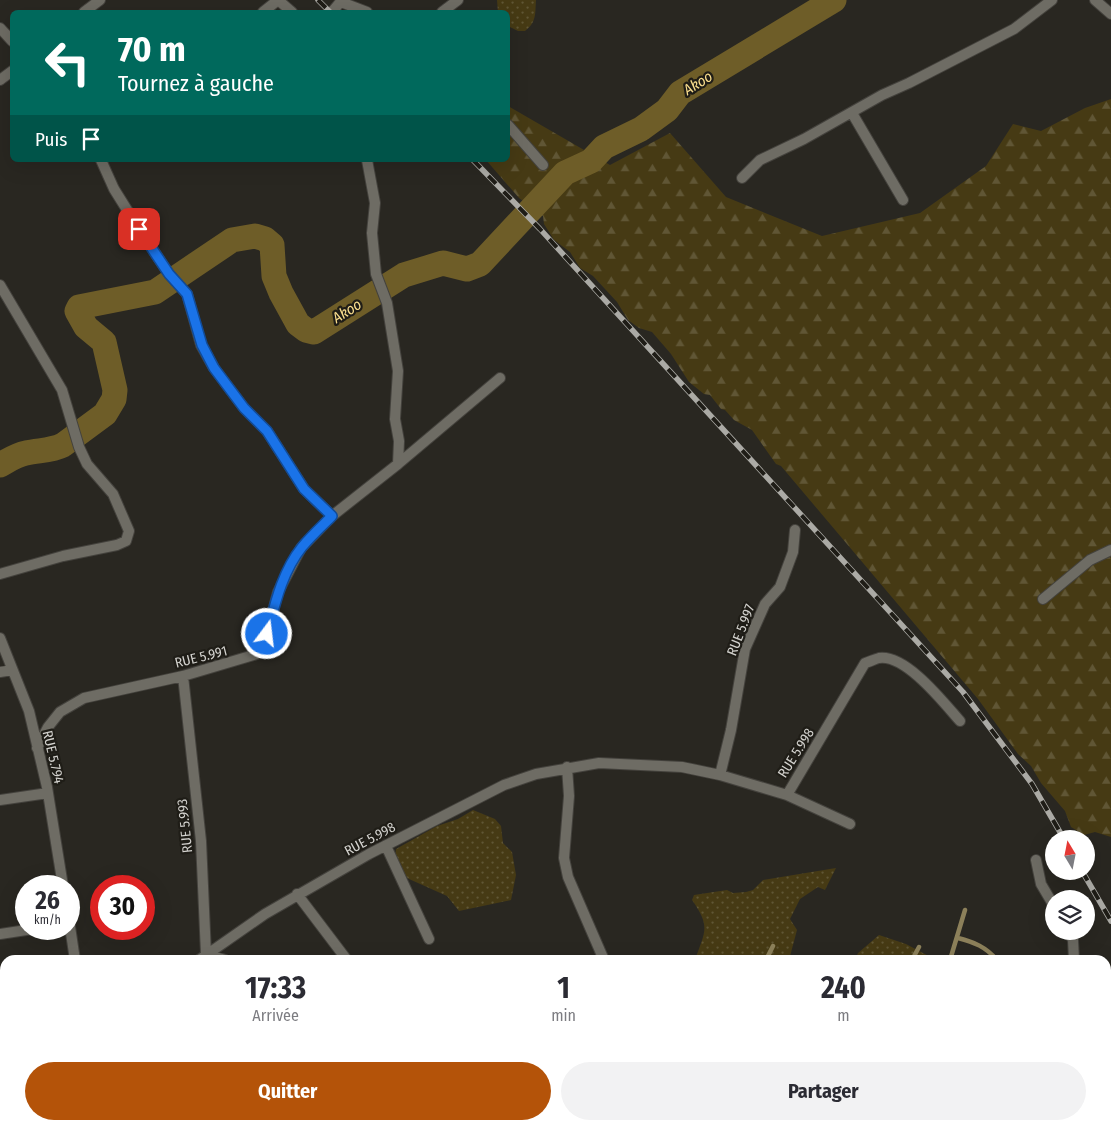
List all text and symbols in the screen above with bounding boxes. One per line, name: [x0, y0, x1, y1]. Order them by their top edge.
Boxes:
text: 70 m: [118, 28, 186, 70]
icon: left: [35, 30, 100, 95]
water label: Akoo: [679, 67, 716, 99]
text: Tournez à gauche: [118, 70, 274, 97]
icon: arrive: [77, 125, 105, 153]
text: Puis: [35, 128, 67, 151]
pin: [118, 208, 160, 250]
icon: arrive: [125, 215, 153, 243]
water label: Akoo: [328, 295, 365, 327]
street label: RUE 5.997: [723, 602, 759, 658]
position arrow: [240, 607, 292, 659]
street label: RUE 5.991: [173, 642, 229, 672]
street label: RUE 5.998: [774, 725, 818, 781]
street label: RUE 5.794: [39, 729, 67, 785]
street label: RUE 5.993: [174, 798, 196, 854]
street label: RUE 5.998: [342, 819, 398, 859]
north arrow: [1045, 830, 1095, 880]
map controls: [1045, 830, 1095, 940]
speed limit sign: 30: [90, 875, 155, 940]
text: 26: [35, 886, 60, 916]
button: layers: [1045, 890, 1095, 940]
text: km/h: [34, 913, 61, 927]
text: 17:33: [245, 970, 306, 1006]
text: 1: [557, 970, 570, 1006]
text: 240: [821, 970, 866, 1006]
text: Arrivée: [252, 1006, 299, 1025]
text: min: [551, 1006, 576, 1025]
text: m: [837, 1006, 850, 1025]
button: Quitter: [25, 1062, 551, 1120]
button: Partager: [561, 1062, 1086, 1120]

